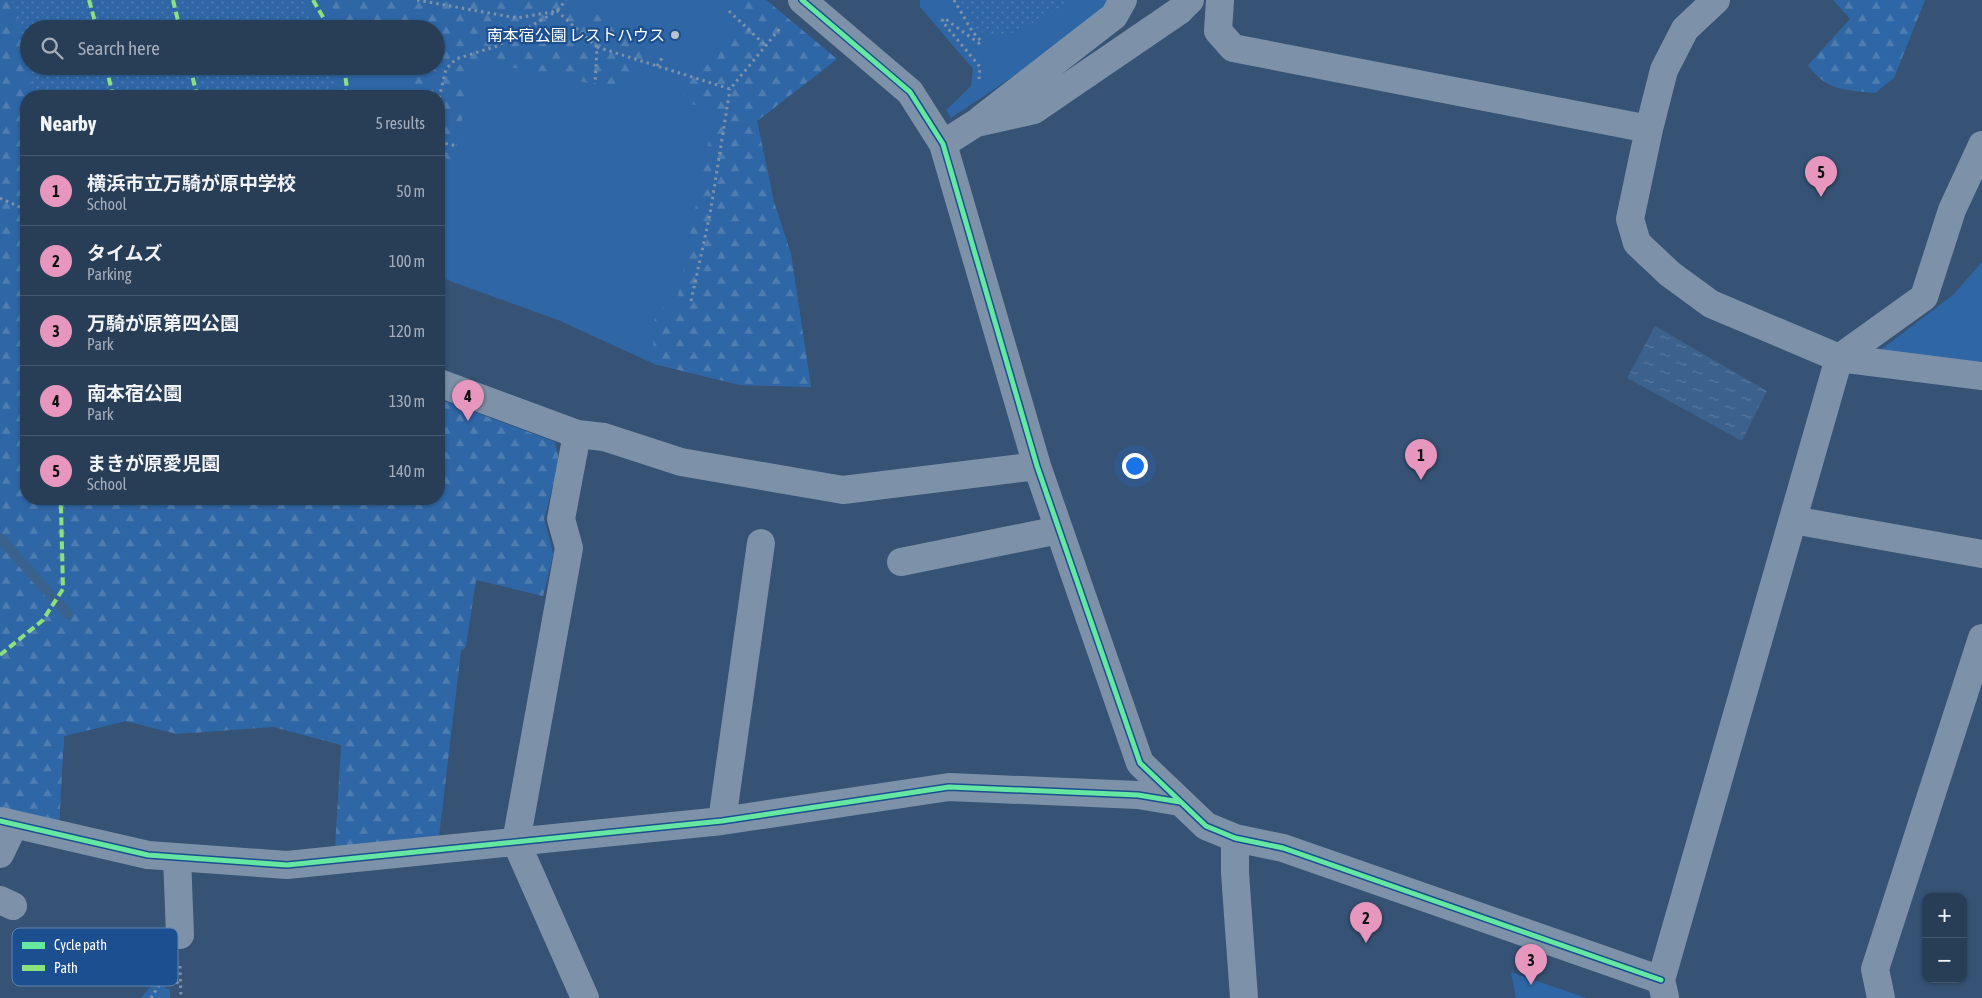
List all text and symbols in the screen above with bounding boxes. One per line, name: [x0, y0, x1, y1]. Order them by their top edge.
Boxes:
search box: [20, 20, 445, 75]
place label: 南本宿公園 レストハウス: [487, 26, 665, 44]
marker: 南本宿公園 レストハウス: [669, 29, 681, 41]
icon: search: [38, 34, 66, 62]
text: Search here: [78, 37, 160, 59]
text: Nearby: [40, 111, 96, 135]
text: 5 results: [375, 114, 425, 132]
pin: 5: [1805, 156, 1837, 197]
text: 横浜市立万騎が原中学校: [87, 172, 296, 194]
text: 1: [52, 182, 60, 200]
text: 50 m: [396, 182, 425, 200]
text: School: [87, 195, 127, 213]
text: タイムズ: [87, 242, 163, 264]
text: 2: [52, 252, 60, 270]
text: 100 m: [389, 252, 425, 270]
text: Parking: [87, 265, 132, 283]
text: 万騎が原第四公園: [87, 312, 239, 334]
text: 3: [52, 322, 60, 340]
text: 120 m: [389, 322, 425, 340]
text: Park: [87, 335, 114, 353]
pin: 4: [452, 380, 484, 421]
text: 南本宿公園: [87, 382, 182, 404]
text: 4: [52, 392, 60, 410]
text: 130 m: [389, 392, 425, 410]
text: Park: [87, 405, 114, 423]
pin: 1: [1405, 439, 1437, 480]
text: まきが原愛児園: [87, 452, 220, 474]
your location: [1122, 453, 1148, 479]
text: 5: [52, 462, 60, 480]
text: 140 m: [389, 462, 425, 480]
text: School: [87, 475, 127, 493]
map controls: [1922, 893, 1967, 983]
button: +: [1922, 893, 1967, 938]
pin: 2: [1350, 902, 1382, 943]
legend: [12, 928, 178, 986]
text: Cycle path: [54, 937, 107, 953]
button: −: [1922, 938, 1967, 983]
pin: 3: [1515, 944, 1547, 985]
text: Path: [54, 960, 78, 976]

